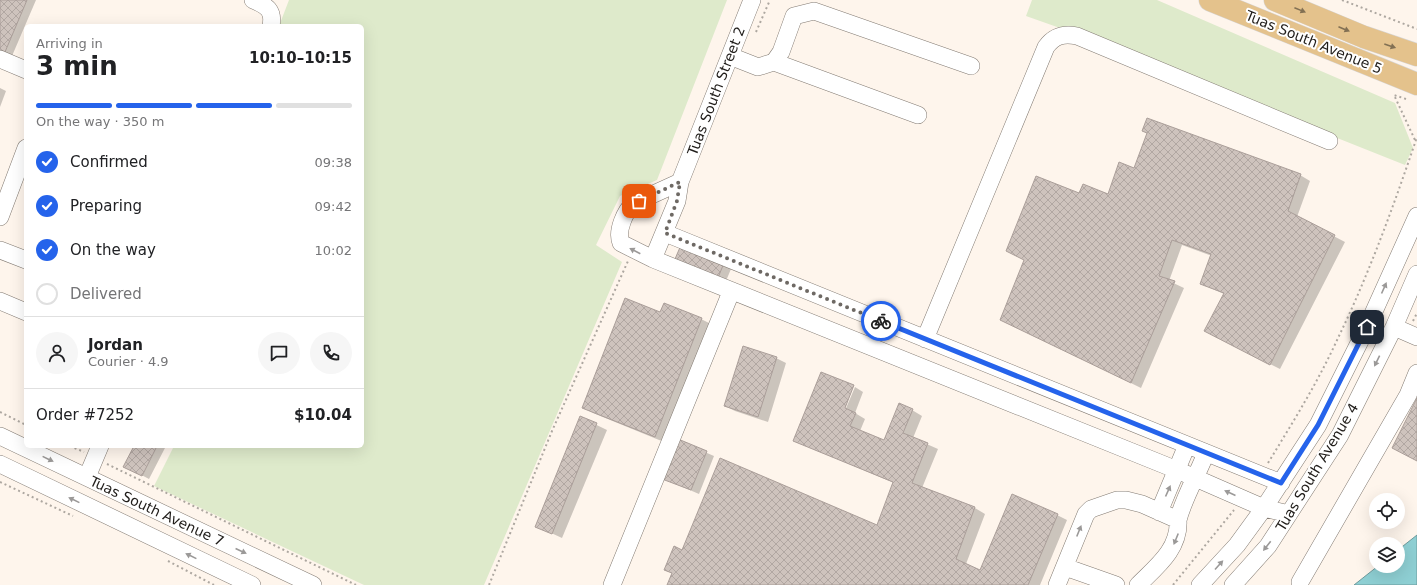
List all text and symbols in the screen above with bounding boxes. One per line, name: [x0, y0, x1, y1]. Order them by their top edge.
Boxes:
street label: Tuas South Avenue 5: [1242, 7, 1385, 77]
one-way arrow: [1294, 7, 1305, 13]
street label: Tuas South Street 2: [684, 24, 748, 159]
one-way arrow: [1339, 26, 1351, 32]
text: Arriving in: [36, 36, 103, 51]
one-way arrow: [1385, 43, 1397, 49]
text: 10:10–10:15: [249, 49, 352, 67]
text: 3 min: [36, 51, 118, 81]
text: On the way · 350 m: [36, 114, 164, 129]
icon: check: [36, 151, 58, 173]
text: Confirmed: [70, 153, 148, 171]
text: 09:38: [315, 155, 352, 170]
pin: [622, 184, 656, 218]
icon: bag: [628, 190, 650, 212]
icon: check: [36, 195, 58, 217]
text: Preparing: [70, 197, 142, 215]
text: 09:42: [315, 199, 352, 214]
icon: check: [36, 239, 58, 261]
text: On the way: [70, 241, 156, 259]
text: 10:02: [315, 243, 352, 258]
one-way arrow: [630, 247, 641, 254]
one-way arrow: [1381, 283, 1387, 294]
text: Delivered: [70, 285, 142, 303]
courier: [861, 301, 901, 341]
icon: bike: [870, 310, 892, 332]
pin: [1350, 310, 1384, 344]
icon: home: [1356, 316, 1378, 338]
button: person: [36, 332, 78, 374]
button: chat: [258, 332, 300, 374]
button: phone: [310, 332, 352, 374]
text: Jordan: [88, 336, 143, 354]
text: Courier · 4.9: [88, 354, 169, 369]
one-way arrow: [1374, 356, 1380, 367]
street label: Tuas South Avenue 4: [1272, 400, 1362, 535]
text: Order #7252: [36, 406, 134, 424]
text: $10.04: [294, 406, 352, 424]
one-way arrow: [42, 456, 53, 462]
street label: Tuas South Avenue 7: [86, 472, 227, 549]
one-way arrow: [1165, 485, 1171, 496]
one-way arrow: [1225, 490, 1236, 496]
map controls: [1369, 493, 1405, 573]
button: locate: [1369, 493, 1405, 529]
one-way arrow: [68, 497, 80, 503]
one-way arrow: [1077, 525, 1083, 537]
one-way arrow: [1172, 533, 1178, 545]
button: layers: [1369, 537, 1405, 573]
one-way arrow: [1263, 541, 1272, 551]
one-way arrow: [235, 548, 247, 554]
one-way arrow: [185, 553, 197, 559]
one-way arrow: [1214, 560, 1223, 570]

